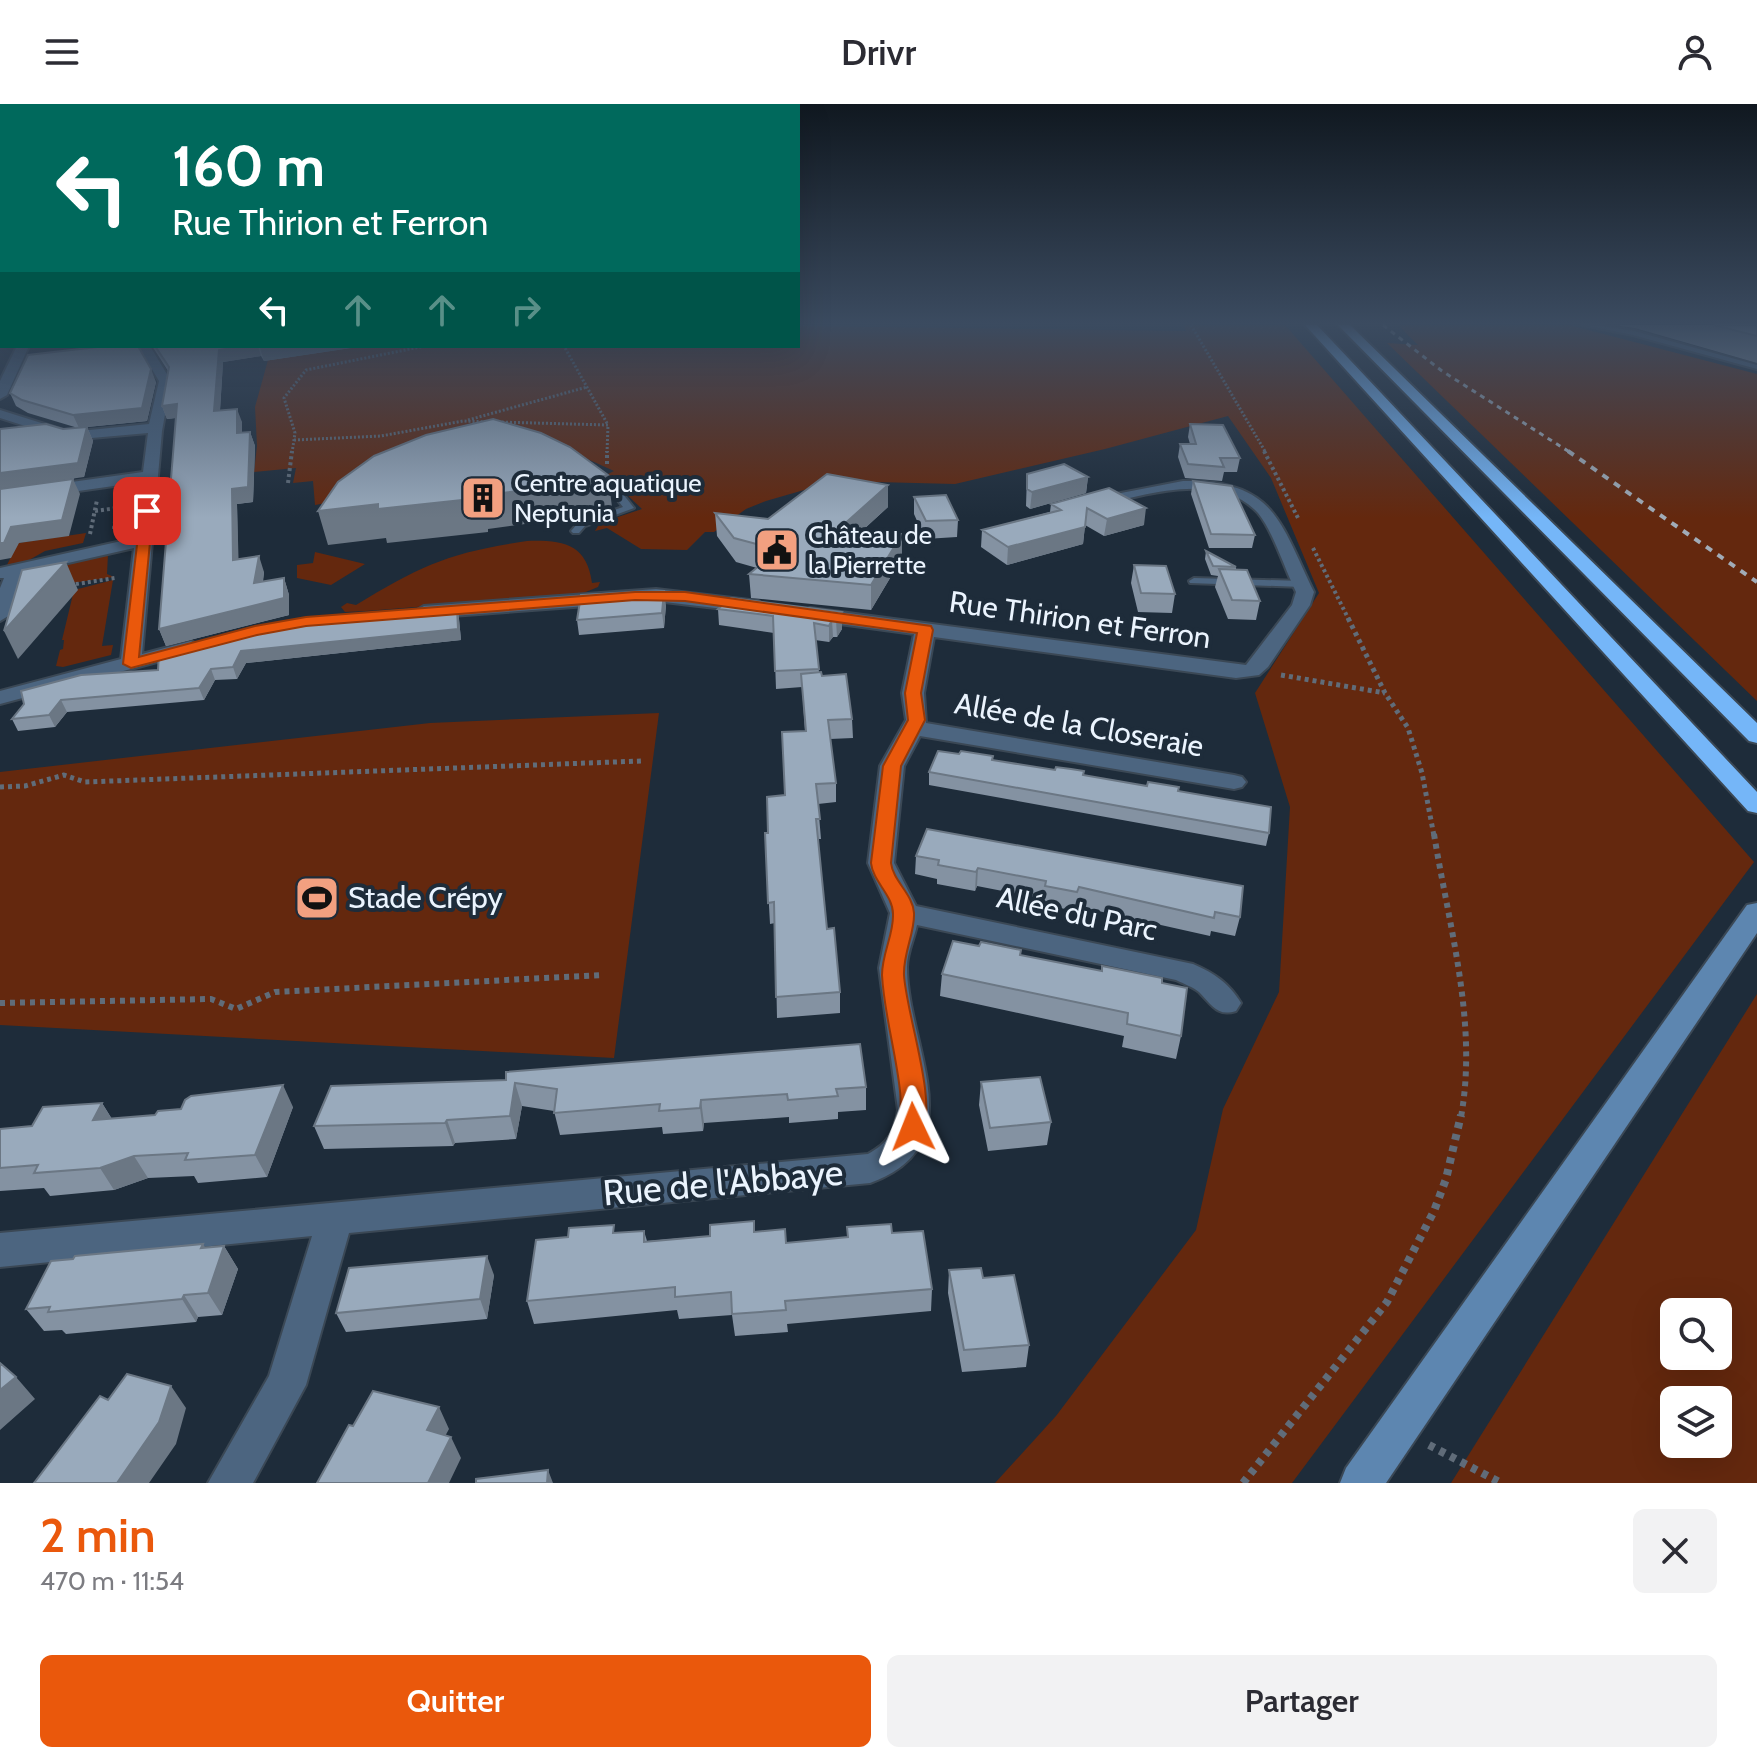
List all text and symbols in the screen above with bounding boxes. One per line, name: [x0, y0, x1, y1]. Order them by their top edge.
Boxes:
icon: menu: [40, 30, 84, 74]
text: Drivr: [841, 30, 916, 74]
icon: person: [1673, 30, 1717, 74]
text: 160 m: [172, 132, 325, 200]
icon: left: [40, 136, 144, 240]
text: Rue Thirion et Ferron: [172, 200, 488, 244]
icon: left: [252, 288, 296, 332]
icon: ahead: [336, 288, 380, 332]
icon: ahead: [420, 288, 464, 332]
icon: right: [504, 288, 548, 332]
place label: Centre aquatique Neptunia: [514, 467, 702, 529]
building icon: Centre aquatique Neptunia: [459, 474, 507, 522]
pin: [113, 477, 181, 545]
icon: arrive: [125, 489, 169, 533]
place label: Château de la Pierrette: [808, 519, 932, 581]
public building icon: Château de la Pierrette: [753, 526, 801, 574]
street label: Rue Thirion et Ferron: [947, 583, 1213, 656]
street label: Allée de la Closeraie: [952, 684, 1206, 765]
sports icon: Stade Crépy: [293, 874, 341, 922]
street label: Allée du Parc: [994, 878, 1161, 949]
place label: Stade Crépy: [348, 879, 503, 916]
position arrow: [871, 1085, 955, 1169]
street label: Rue de l'Abbaye: [601, 1150, 845, 1214]
map controls: [1660, 1298, 1732, 1458]
button: search: [1660, 1298, 1732, 1370]
button: layers: [1660, 1386, 1732, 1458]
text: 2 min: [40, 1506, 156, 1564]
button: close: [1633, 1509, 1717, 1593]
text: 470 m · 11:54: [40, 1565, 184, 1597]
button: Quitter: [40, 1655, 871, 1747]
button: Partager: [887, 1655, 1717, 1747]

